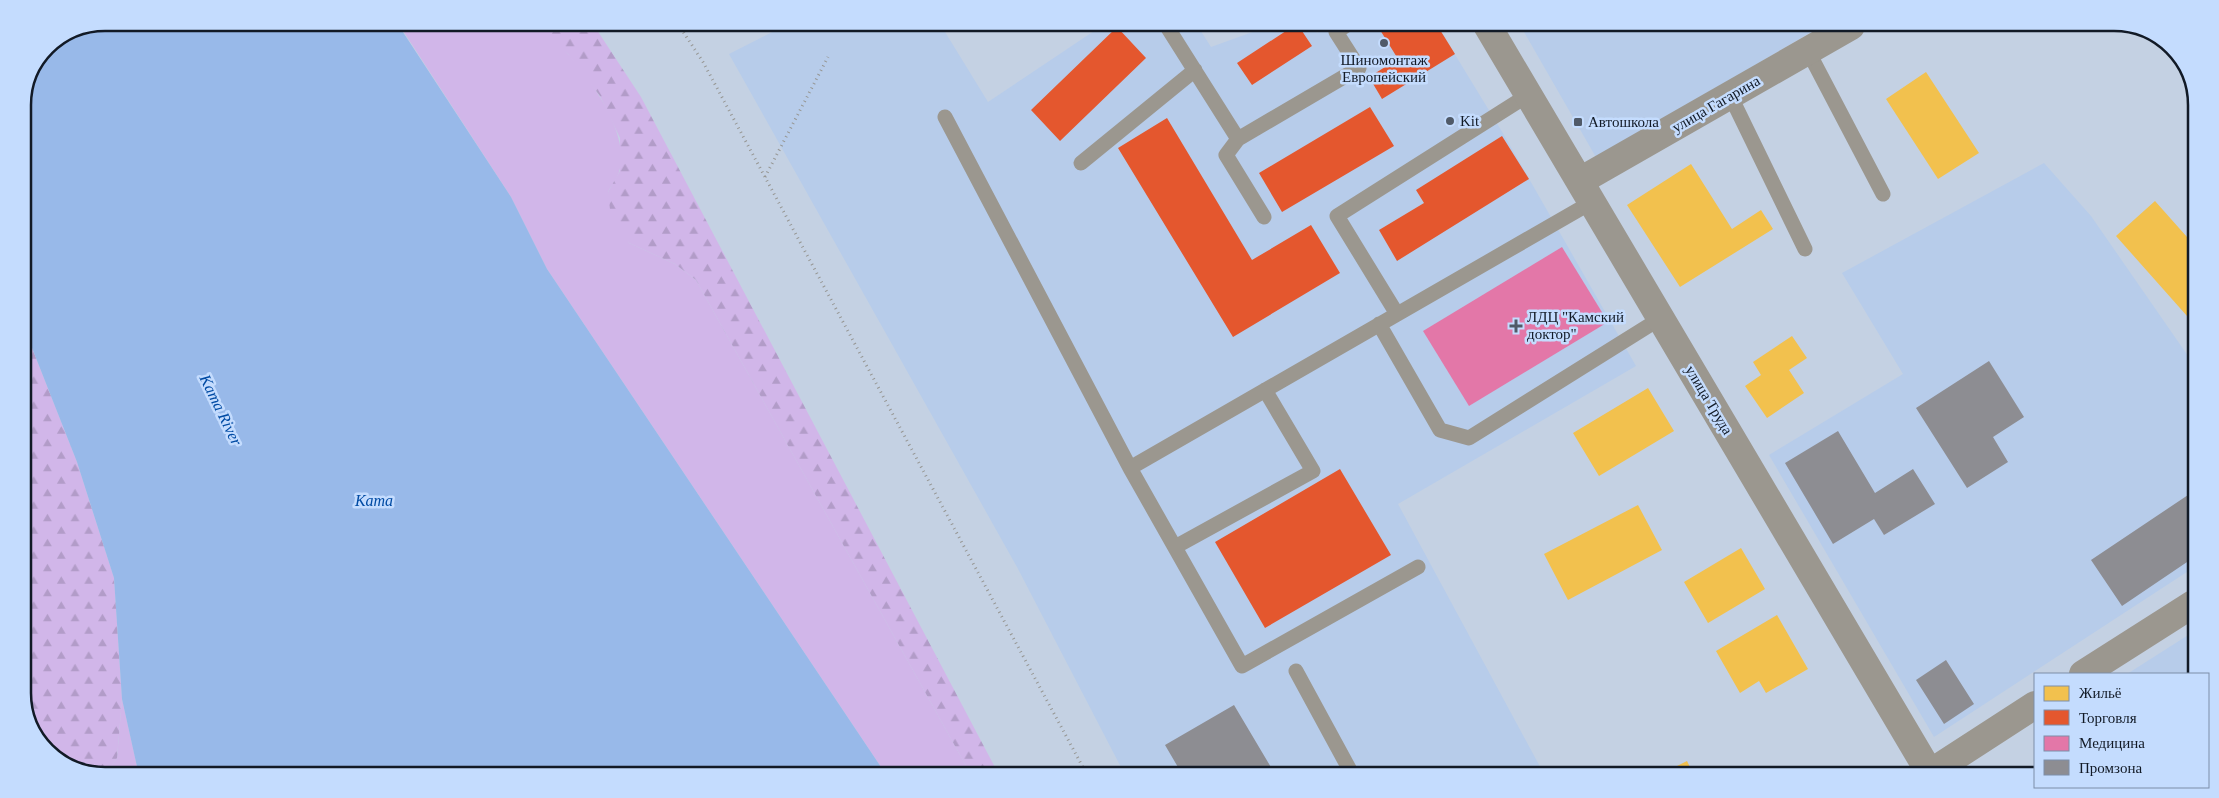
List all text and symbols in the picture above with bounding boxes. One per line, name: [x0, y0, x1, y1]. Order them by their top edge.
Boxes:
marker: Шиномонтаж Европейский: [1378, 37, 1390, 49]
place label: Шиномонтаж Европейский: [1340, 52, 1428, 85]
street label: улица Гагарина: [1669, 72, 1763, 136]
place label: Kit: [1460, 113, 1480, 129]
place label: Автошкола: [1588, 114, 1659, 130]
marker: Kit: [1444, 115, 1456, 127]
marker: Автошкола: [1572, 116, 1584, 128]
place label: ЛДЦ "Камский доктор": [1527, 309, 1624, 342]
marker: ЛДЦ "Камский доктор": [1509, 319, 1523, 333]
street label: улица Труда: [1682, 363, 1736, 438]
water label: Kama River: [196, 371, 246, 449]
water label: Kama: [354, 492, 393, 509]
legend: [2034, 673, 2209, 788]
text: Жильё: [2079, 685, 2122, 701]
text: Торговля: [2079, 710, 2137, 726]
text: Медицина: [2079, 735, 2145, 751]
text: Промзона: [2079, 760, 2142, 776]

